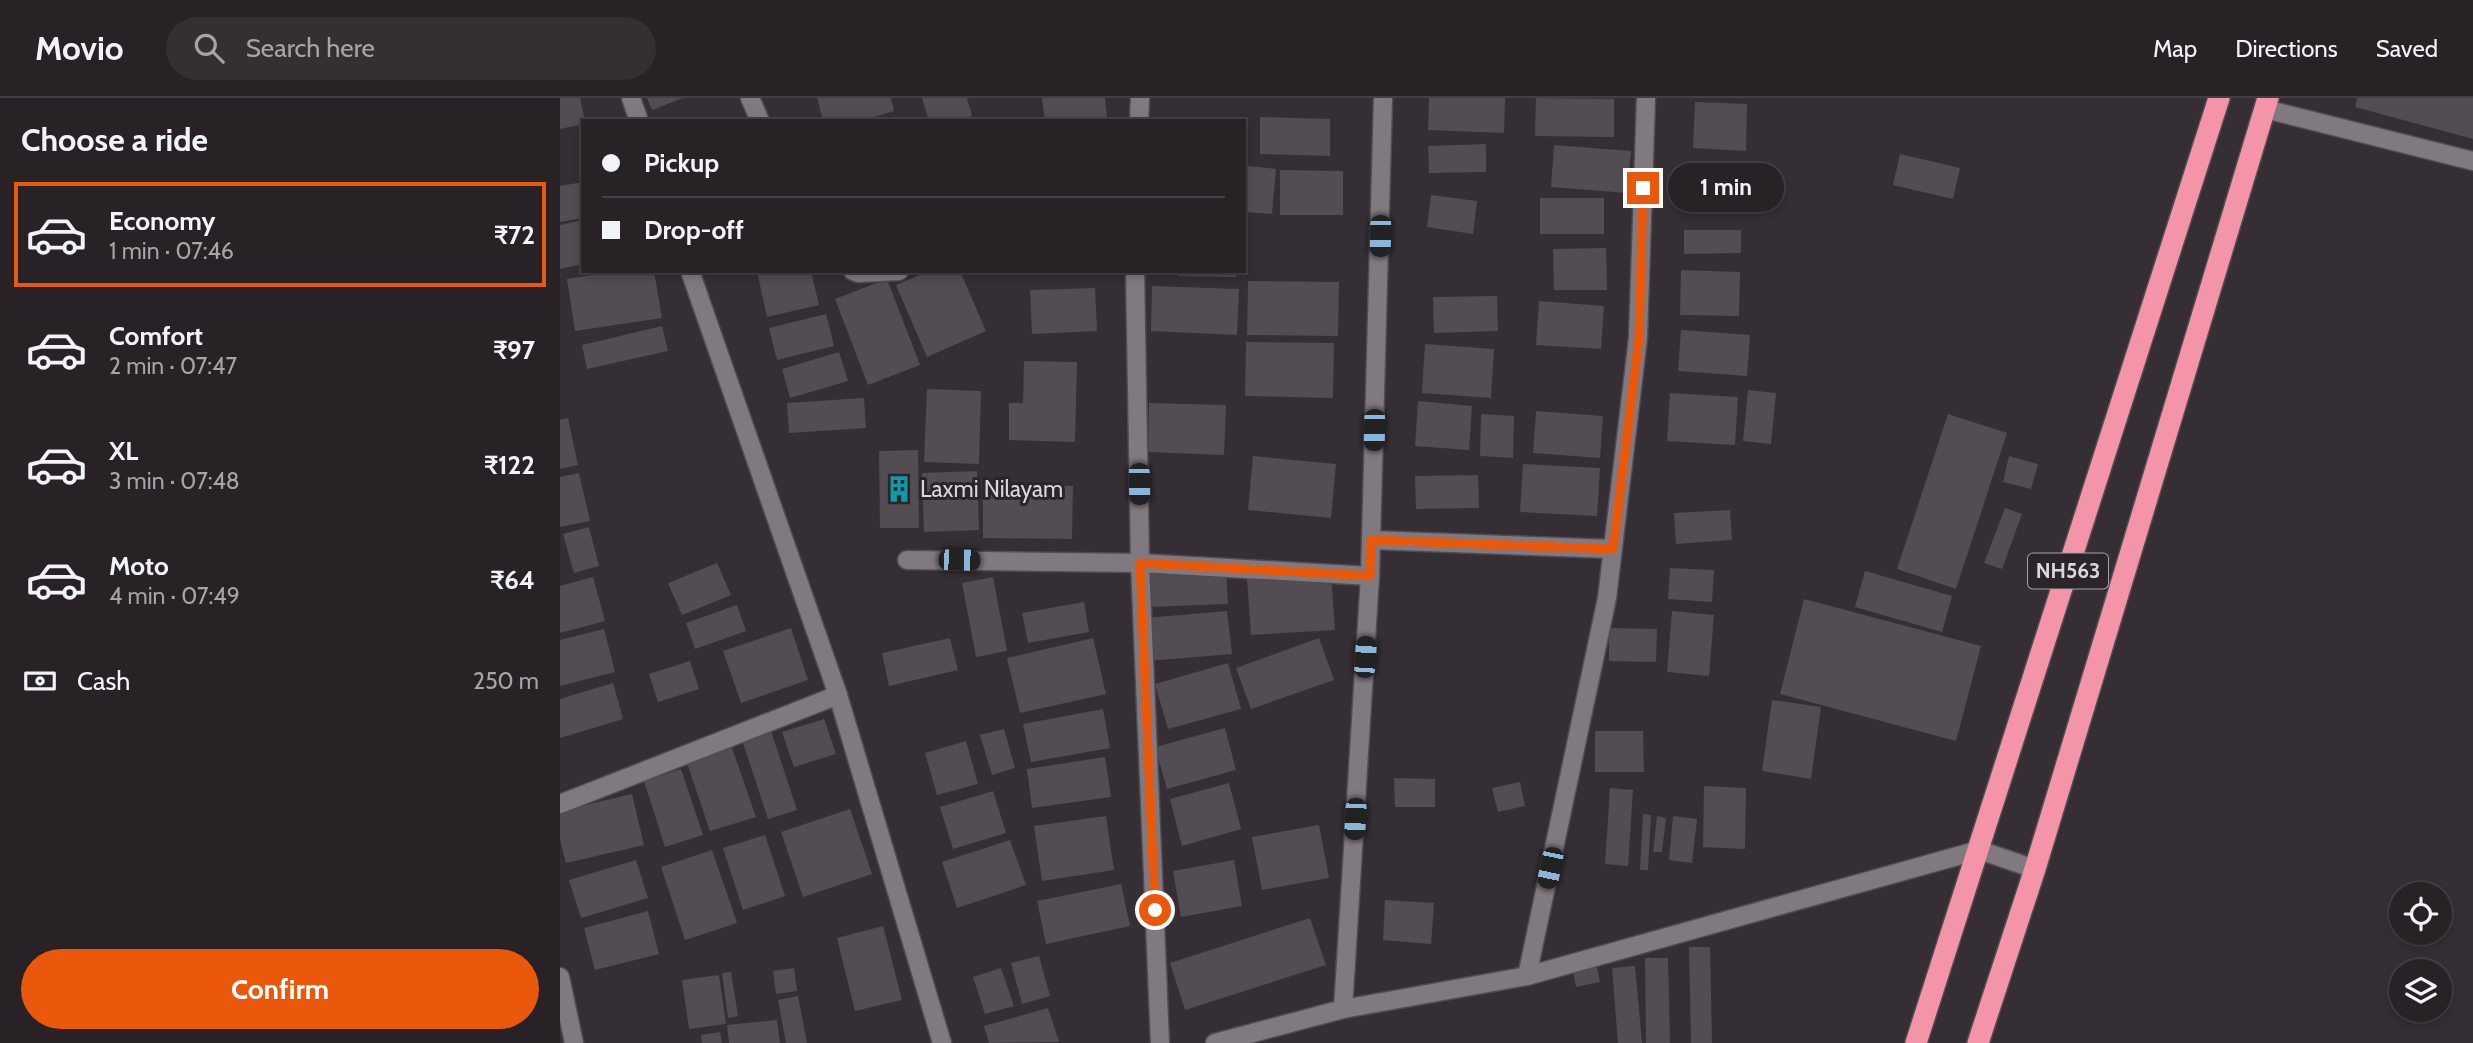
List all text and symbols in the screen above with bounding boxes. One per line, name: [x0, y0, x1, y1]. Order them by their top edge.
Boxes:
search box: [166, 17, 656, 80]
text: Movio: [35, 28, 124, 68]
icon: search: [190, 29, 228, 67]
text: Search here: [246, 32, 375, 64]
text: Map: [2153, 34, 2197, 63]
text: Directions: [2235, 34, 2338, 63]
text: Saved: [2376, 34, 2438, 63]
text: Choose a ride: [21, 120, 208, 159]
text: Pickup: [644, 147, 719, 179]
callout: 1 min: [1668, 164, 1783, 212]
route end: [1627, 172, 1659, 204]
text: 1 min: [1700, 173, 1752, 201]
icon: car: [25, 203, 88, 266]
text: Economy: [109, 205, 215, 237]
text: Drop-off: [644, 214, 744, 246]
car: [1370, 215, 1391, 257]
text: ₹72: [494, 219, 535, 251]
text: 1 min · 07:46: [109, 237, 234, 265]
icon: car: [25, 318, 88, 381]
text: Comfort: [109, 320, 203, 352]
text: ₹97: [493, 334, 535, 366]
text: 2 min · 07:47: [109, 352, 237, 380]
car: [1364, 409, 1385, 451]
icon: car: [25, 433, 88, 496]
text: XL: [109, 435, 138, 467]
text: ₹122: [484, 449, 535, 481]
car: [1129, 463, 1150, 505]
text: 3 min · 07:48: [109, 467, 240, 495]
building icon: Laxmi Nilayam: [884, 474, 914, 504]
place label: Laxmi Nilayam: [920, 475, 1063, 503]
icon: car: [25, 548, 88, 611]
car: [938, 549, 981, 571]
text: Moto: [109, 550, 169, 582]
road number: NH563: [2028, 554, 2108, 588]
text: ₹64: [490, 564, 535, 596]
text: 4 min · 07:49: [109, 582, 240, 610]
car: [1354, 635, 1377, 679]
icon: cash: [21, 662, 59, 700]
text: Cash: [77, 665, 130, 697]
text: 250 m: [473, 667, 539, 695]
car: [1344, 797, 1367, 841]
car: [1536, 845, 1565, 891]
map controls: [2389, 882, 2452, 1022]
button: locate: [2389, 882, 2452, 945]
route start: [1139, 894, 1171, 926]
button: Confirm: [21, 949, 539, 1029]
button: layers: [2389, 959, 2452, 1022]

